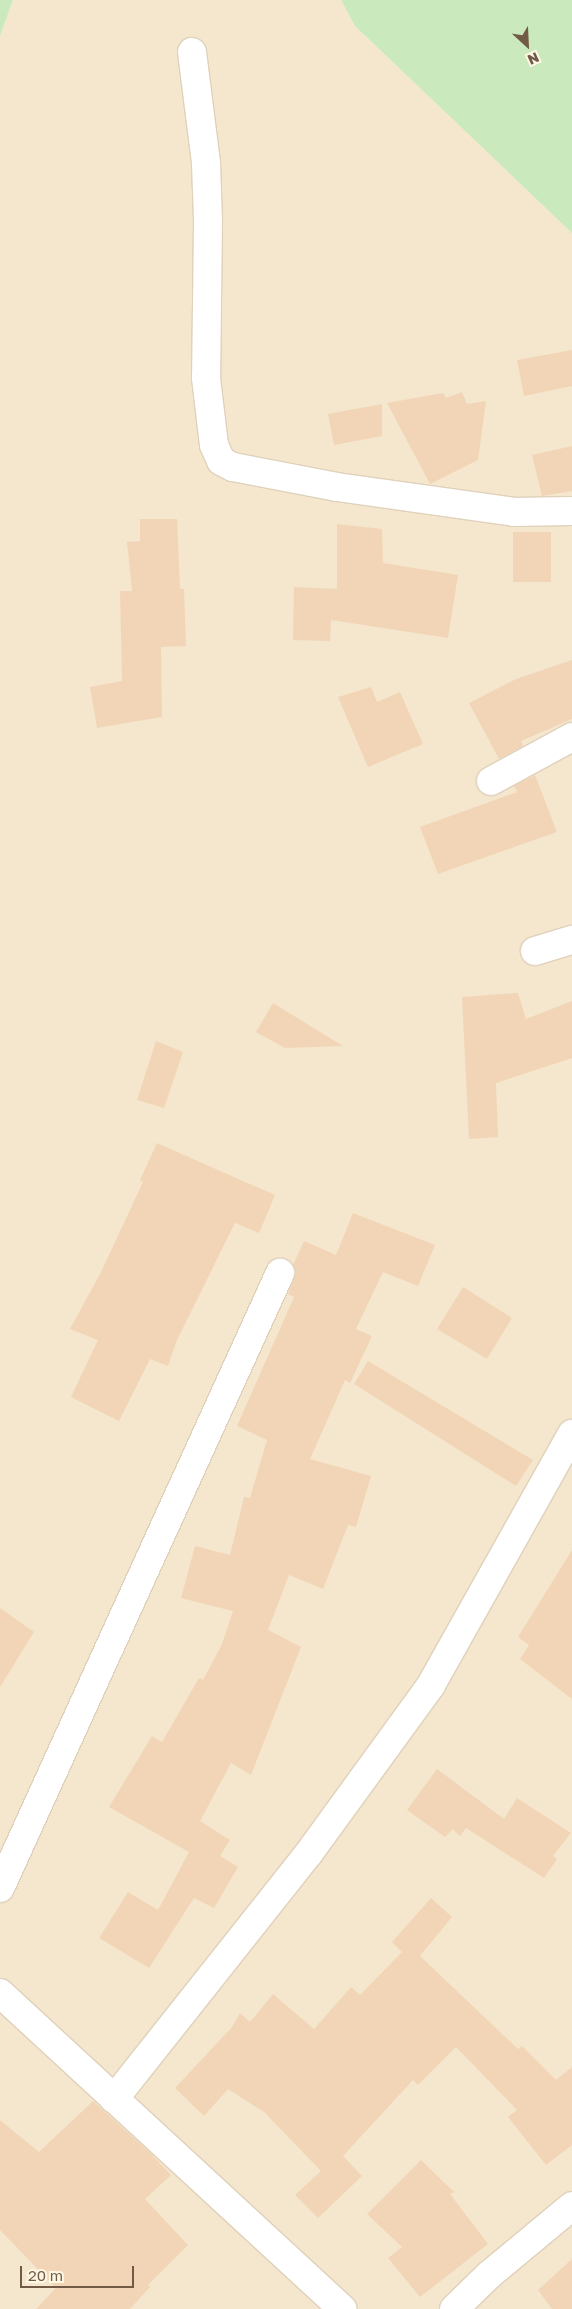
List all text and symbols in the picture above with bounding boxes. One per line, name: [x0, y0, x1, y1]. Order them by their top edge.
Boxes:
north arrow: [502, 20, 552, 70]
text: N: [525, 49, 542, 69]
scale bar: [22, 2256, 136, 2288]
text: 20 m: [28, 2266, 63, 2284]

